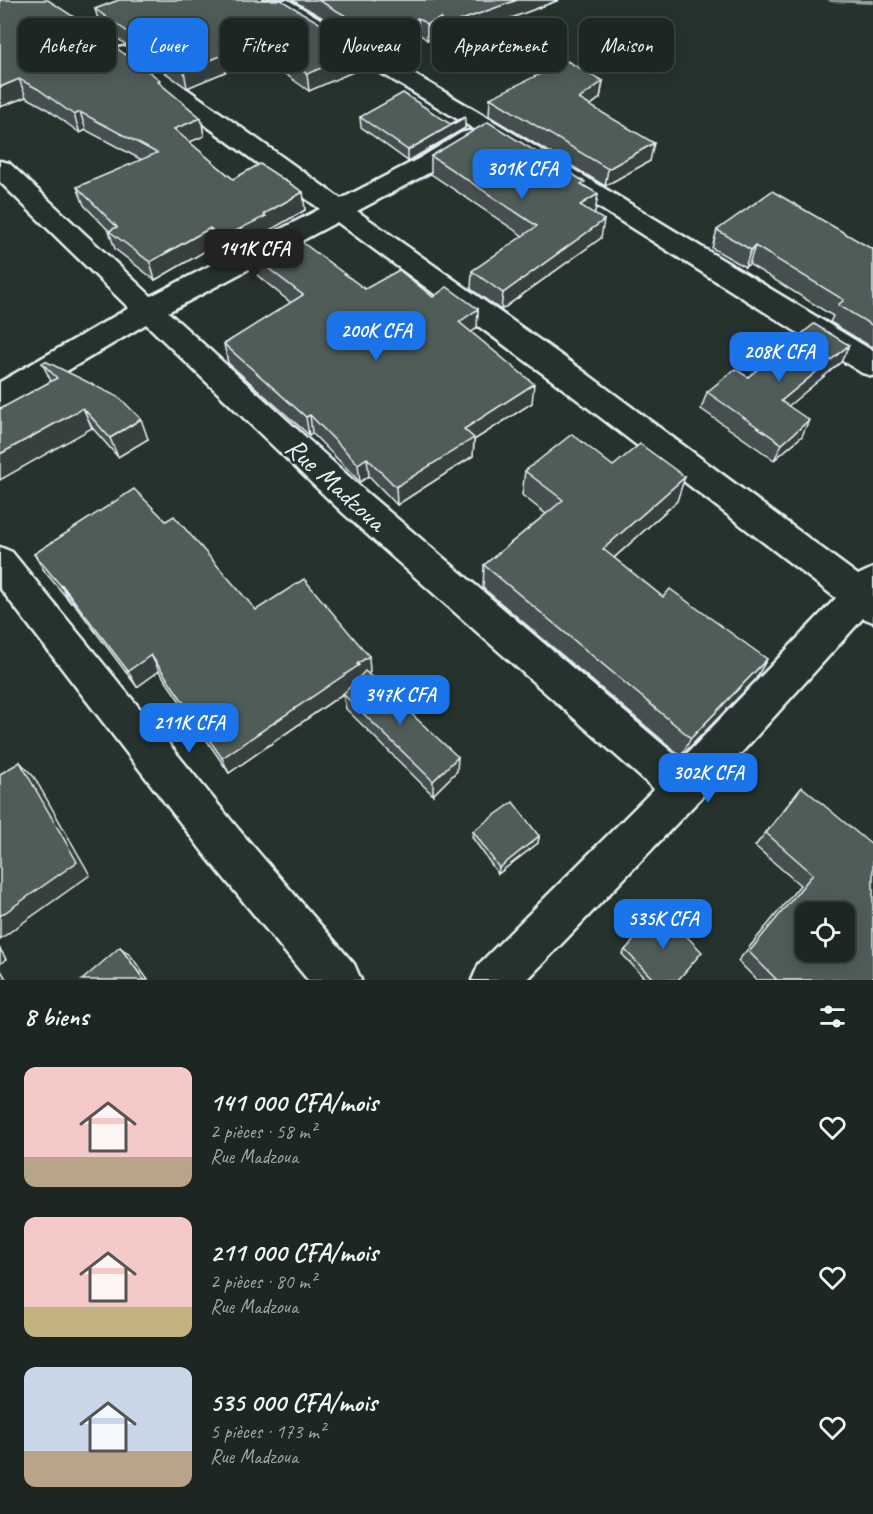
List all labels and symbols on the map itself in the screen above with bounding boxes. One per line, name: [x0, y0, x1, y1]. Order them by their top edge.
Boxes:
pin: 301K CFA: [460, 149, 584, 200]
pin: 141K CFA: [192, 229, 316, 280]
pin: 200K CFA: [314, 311, 438, 362]
pin: 208K CFA: [717, 332, 841, 383]
street label: Rue Madzoua: [278, 430, 396, 540]
pin: 347K CFA: [338, 675, 462, 726]
pin: 211K CFA: [127, 703, 251, 754]
pin: 302K CFA: [646, 753, 770, 804]
pin: 535K CFA: [601, 899, 725, 950]

